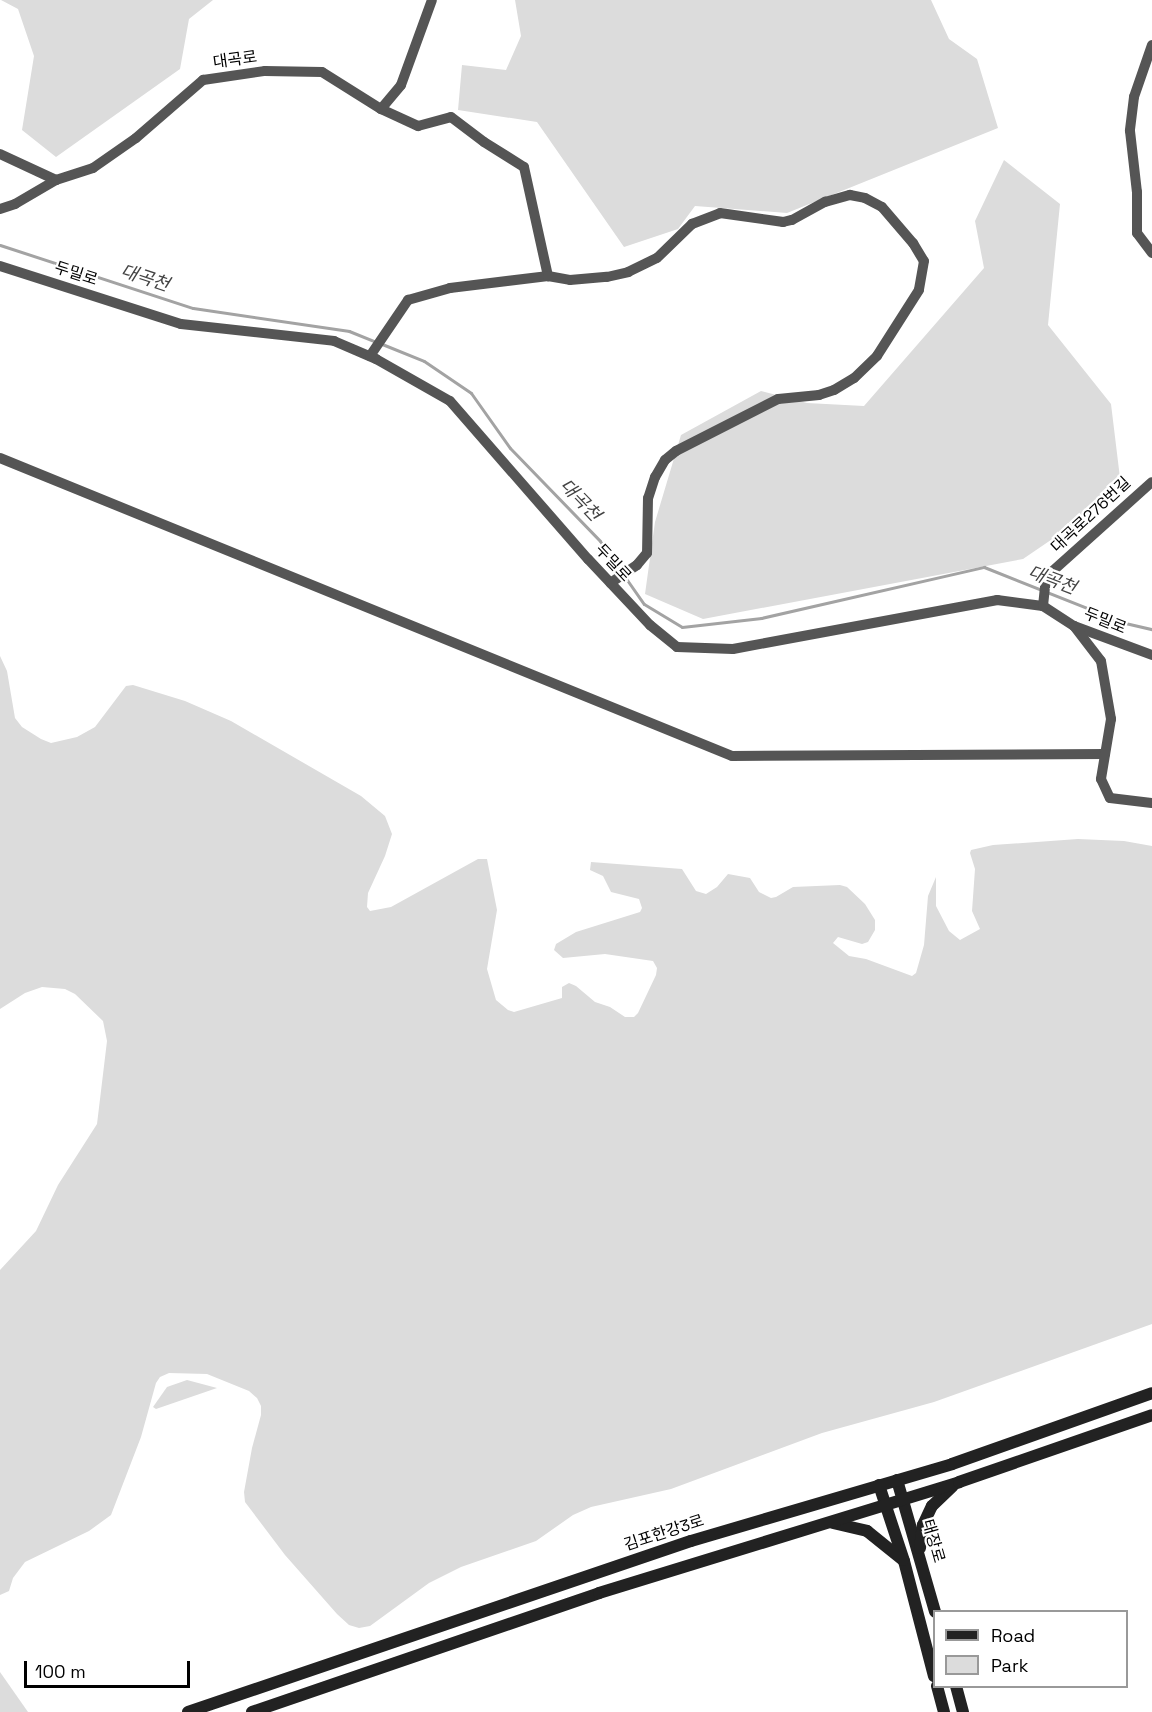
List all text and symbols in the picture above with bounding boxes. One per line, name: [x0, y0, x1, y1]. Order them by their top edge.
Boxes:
street label: 대곡로: [212, 47, 258, 73]
street label: 두밀로: [52, 258, 100, 290]
water label: 대곡천: [118, 260, 172, 296]
street label: 대곡로276번길: [1047, 473, 1135, 557]
water label: 대곡천: [555, 475, 605, 525]
street label: 두밀로: [591, 540, 635, 586]
water label: 대곡천: [1025, 561, 1079, 599]
street label: 두밀로: [1081, 604, 1129, 638]
street label: 김포한강3로: [621, 1511, 707, 1555]
street label: 태장로: [918, 1517, 948, 1565]
legend: [933, 1610, 1128, 1688]
text: Road: [991, 1624, 1035, 1647]
scale bar: [27, 1649, 194, 1687]
text: Park: [991, 1654, 1028, 1677]
text: 100 m: [35, 1660, 86, 1683]

